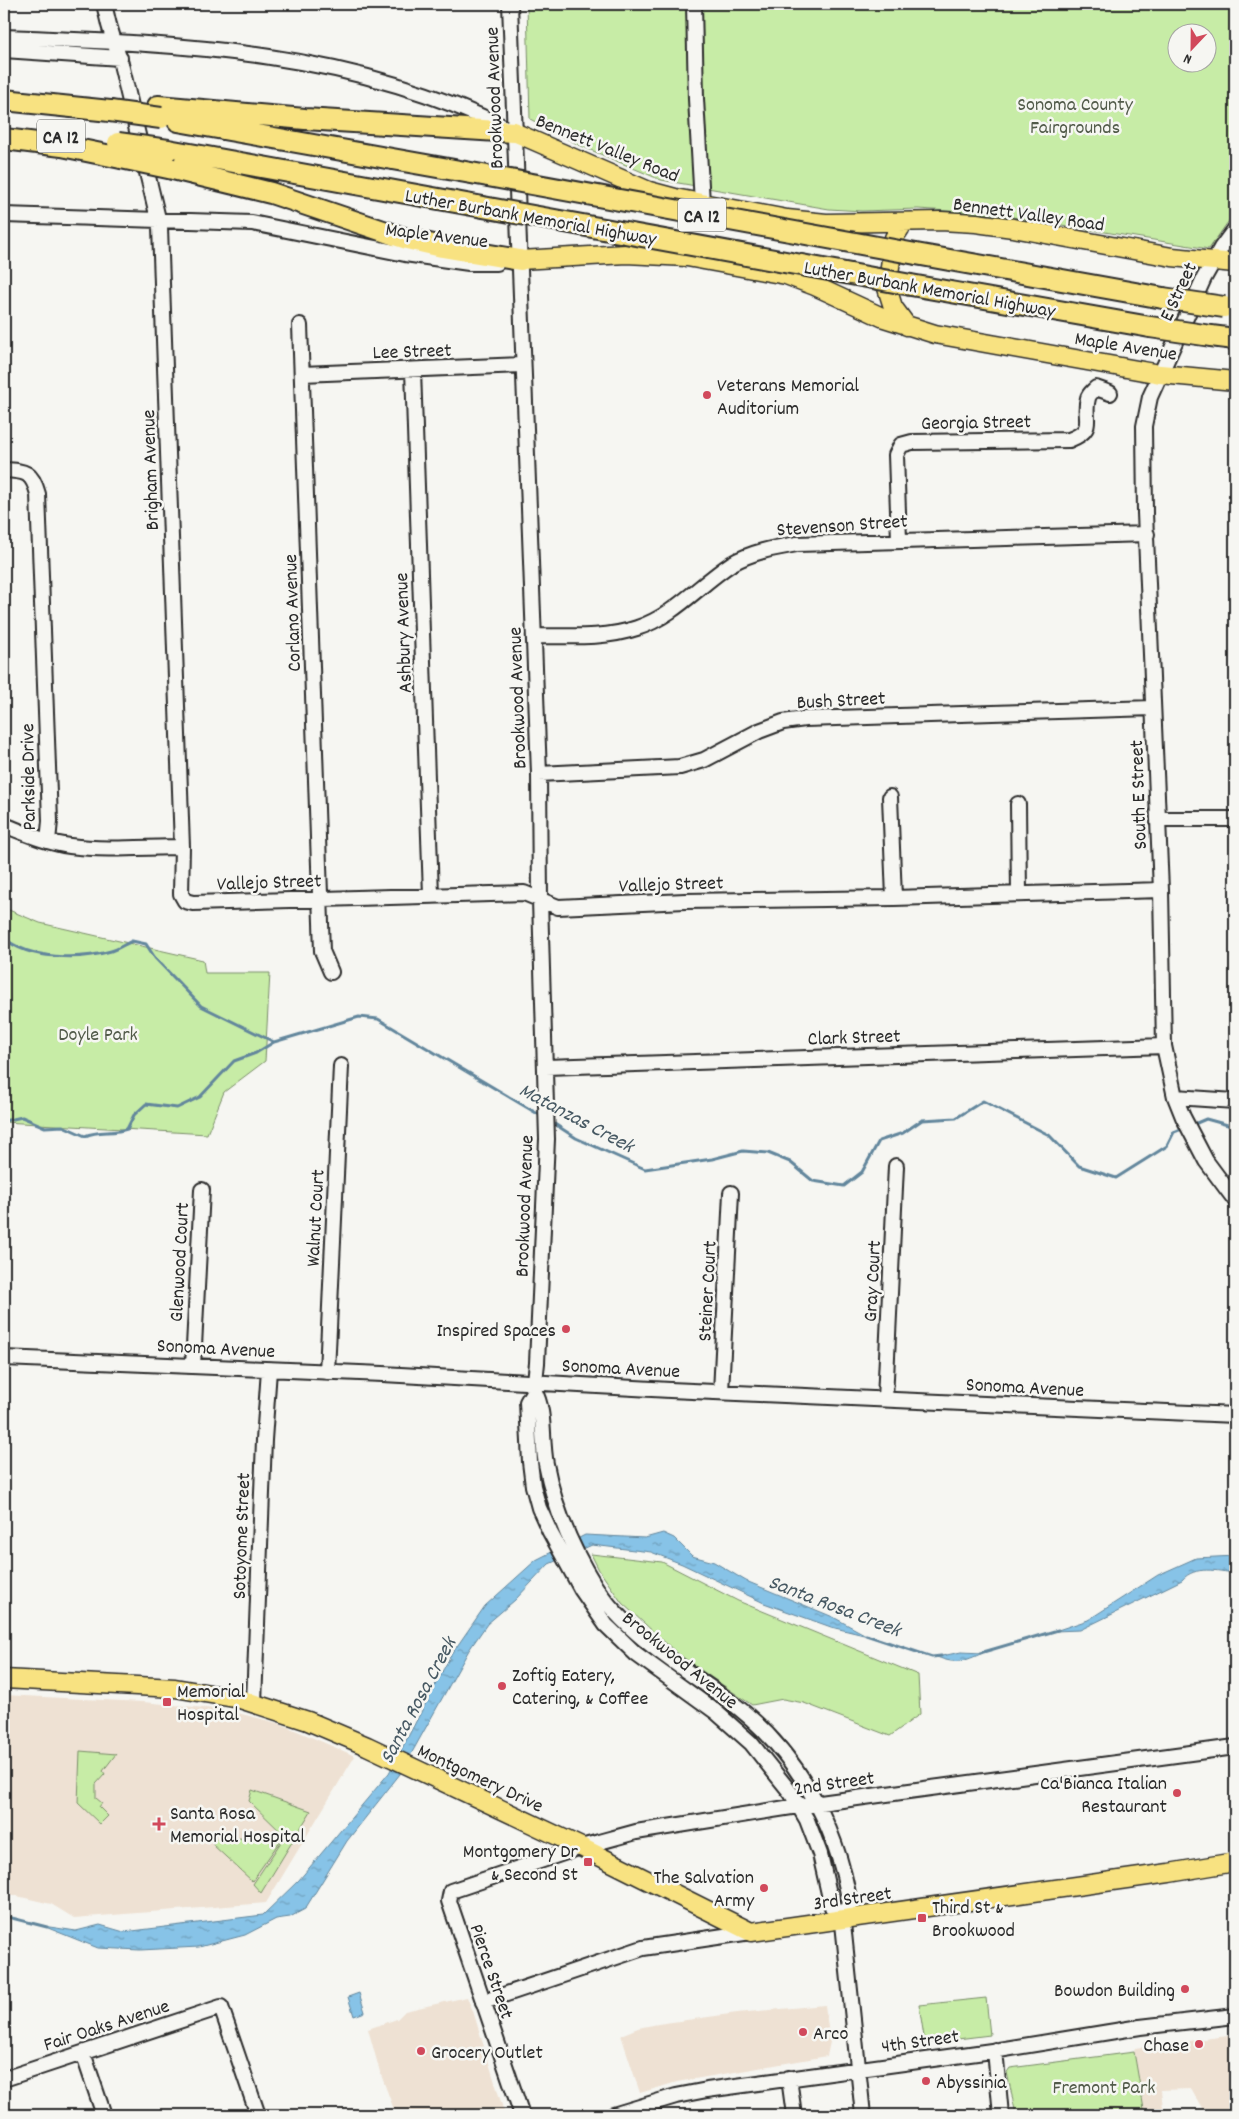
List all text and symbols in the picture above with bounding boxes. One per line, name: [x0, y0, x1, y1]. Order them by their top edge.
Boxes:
north arrow: [1166, 22, 1216, 72]
street label: Brookwood Avenue: [480, 26, 512, 169]
text: N: [1181, 48, 1195, 69]
park label: Sonoma County Fairgrounds: [1017, 92, 1134, 143]
street label: Bennett Valley Road: [531, 108, 683, 191]
road number: CA 12: [37, 120, 85, 152]
street label: Luther Burbank Memorial Highway: [403, 183, 659, 255]
street label: Bennett Valley Road: [951, 192, 1106, 240]
road number: CA 12: [678, 198, 726, 232]
street label: Maple Avenue: [384, 217, 490, 257]
street label: Luther Burbank Memorial Highway: [802, 255, 1058, 327]
street label: E Street: [1154, 258, 1206, 326]
street label: Maple Avenue: [1072, 326, 1179, 370]
street label: Lee Street: [372, 338, 452, 368]
place label: Veterans Memorial Auditorium: [717, 373, 859, 424]
marker: Veterans Memorial Auditorium: [701, 389, 713, 401]
street label: Brigham Avenue: [136, 409, 168, 531]
street label: Georgia Street: [921, 409, 1031, 439]
street label: Stevenson Street: [776, 508, 909, 546]
street label: Corlano Avenue: [278, 553, 310, 672]
street label: Ashbury Avenue: [389, 572, 421, 694]
street label: Brookwood Avenue: [503, 626, 535, 769]
street label: Bush Street: [796, 686, 886, 718]
street label: Parkside Drive: [15, 723, 45, 831]
street label: South E Street: [1124, 740, 1156, 850]
street label: Vallejo Street: [216, 868, 322, 900]
street label: Vallejo Street: [618, 870, 724, 902]
park label: Doyle Park: [58, 1022, 138, 1050]
street label: Clark Street: [807, 1023, 901, 1055]
water label: Matanzas Creek: [513, 1077, 640, 1164]
street label: Brookwood Avenue: [510, 1134, 542, 1278]
street label: Walnut Court: [300, 1169, 334, 1268]
street label: Glenwood Court: [164, 1202, 198, 1323]
street label: Steiner Court: [692, 1240, 726, 1342]
street label: Gray Court: [858, 1240, 890, 1323]
place label: Inspired Spaces: [436, 1318, 556, 1346]
marker: Inspired Spaces: [560, 1323, 572, 1335]
street label: Sonoma Avenue: [156, 1333, 276, 1367]
street label: Sonoma Avenue: [561, 1353, 681, 1387]
street label: Sonoma Avenue: [965, 1372, 1085, 1406]
street label: Sotoyome Street: [227, 1472, 259, 1600]
water label: Santa Rosa Creek: [763, 1569, 907, 1648]
street label: Brookwood Avenue: [615, 1606, 743, 1717]
water label: Santa Rosa Creek: [374, 1631, 467, 1770]
place label: Zoftig Eatery, Catering, & Coffee: [512, 1663, 648, 1714]
place label: Memorial Hospital: [177, 1679, 246, 1730]
marker: Zoftig Eatery, Catering, & Coffee: [496, 1680, 508, 1692]
marker: Memorial Hospital: [161, 1696, 173, 1708]
street label: Montgomery Drive: [412, 1738, 547, 1821]
street label: 2nd Street: [793, 1766, 876, 1804]
place label: Ca'Bianca Italian Restaurant: [1040, 1771, 1167, 1822]
marker: Ca'Bianca Italian Restaurant: [1171, 1787, 1183, 1799]
place label: Santa Rosa Memorial Hospital: [170, 1801, 305, 1852]
marker: Santa Rosa Memorial Hospital: [152, 1817, 166, 1831]
place label: Montgomery Dr & Second St: [463, 1839, 579, 1890]
marker: Montgomery Dr & Second St: [582, 1856, 594, 1868]
place label: The Salvation Army: [654, 1865, 755, 1916]
street label: 3rd Street: [811, 1881, 893, 1919]
marker: The Salvation Army: [758, 1882, 770, 1894]
place label: Third St & Brookwood: [932, 1895, 1015, 1946]
marker: Third St & Brookwood: [916, 1912, 928, 1924]
street label: Pierce Street: [461, 1921, 520, 2023]
place label: Bowdon Building: [1054, 1978, 1175, 2006]
marker: Bowdon Building: [1179, 1983, 1191, 1995]
street label: Fair Oaks Avenue: [40, 1993, 174, 2060]
place label: Arco: [813, 2021, 848, 2049]
street label: 4th Street: [880, 2024, 961, 2062]
marker: Arco: [797, 2026, 809, 2038]
place label: Chase: [1143, 2033, 1189, 2061]
marker: Chase: [1193, 2038, 1205, 2050]
place label: Grocery Outlet: [431, 2040, 543, 2068]
marker: Grocery Outlet: [415, 2045, 427, 2057]
place label: Abyssinia: [936, 2070, 1007, 2098]
marker: Abyssinia: [920, 2075, 932, 2087]
park label: Fremont Park: [1052, 2075, 1156, 2103]

